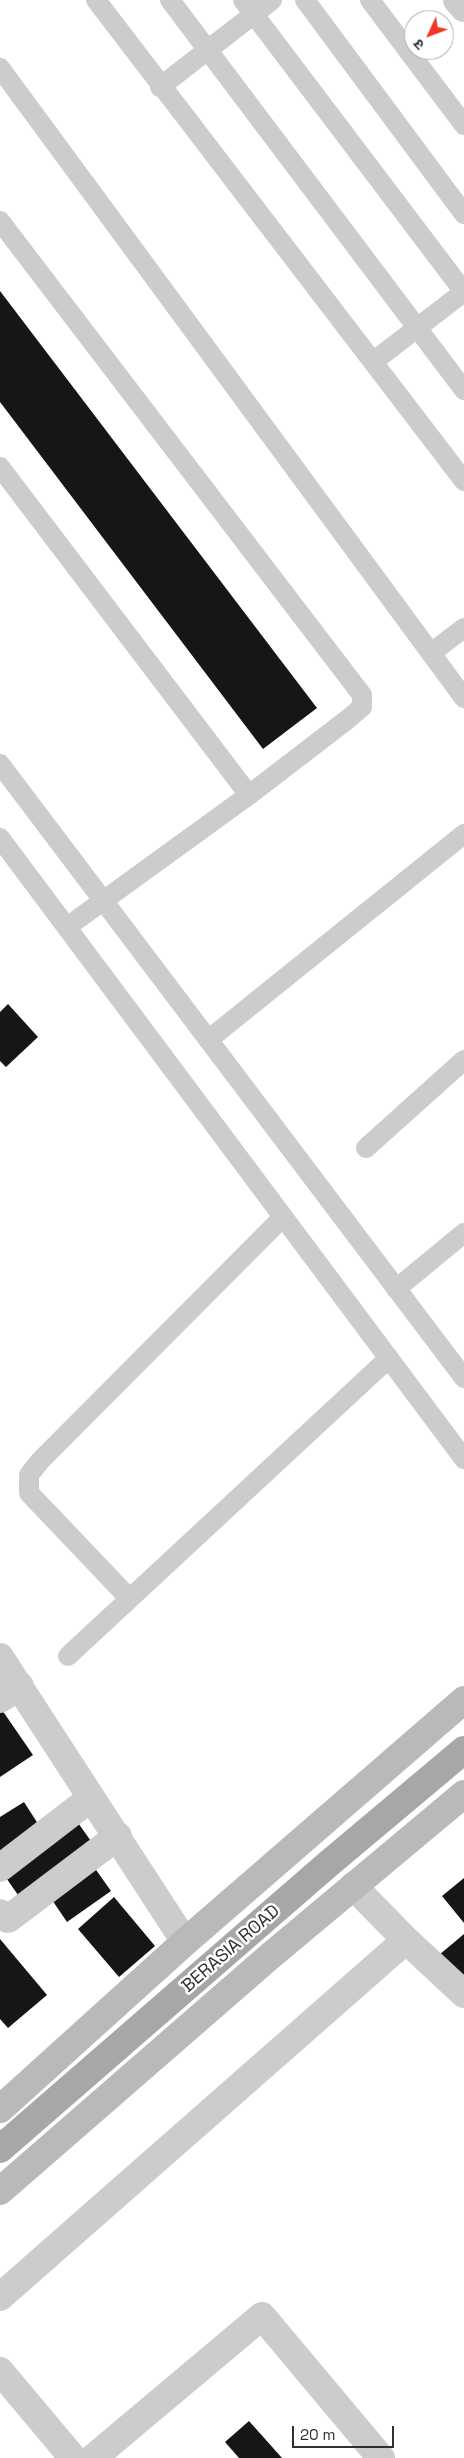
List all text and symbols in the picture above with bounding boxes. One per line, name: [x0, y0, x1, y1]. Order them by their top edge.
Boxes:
north arrow: [404, 10, 454, 60]
text: उ: [409, 35, 428, 54]
street label: BERASIA ROAD: [178, 1901, 284, 1997]
scale bar: [294, 2416, 396, 2448]
text: 20 m: [300, 2425, 335, 2444]

